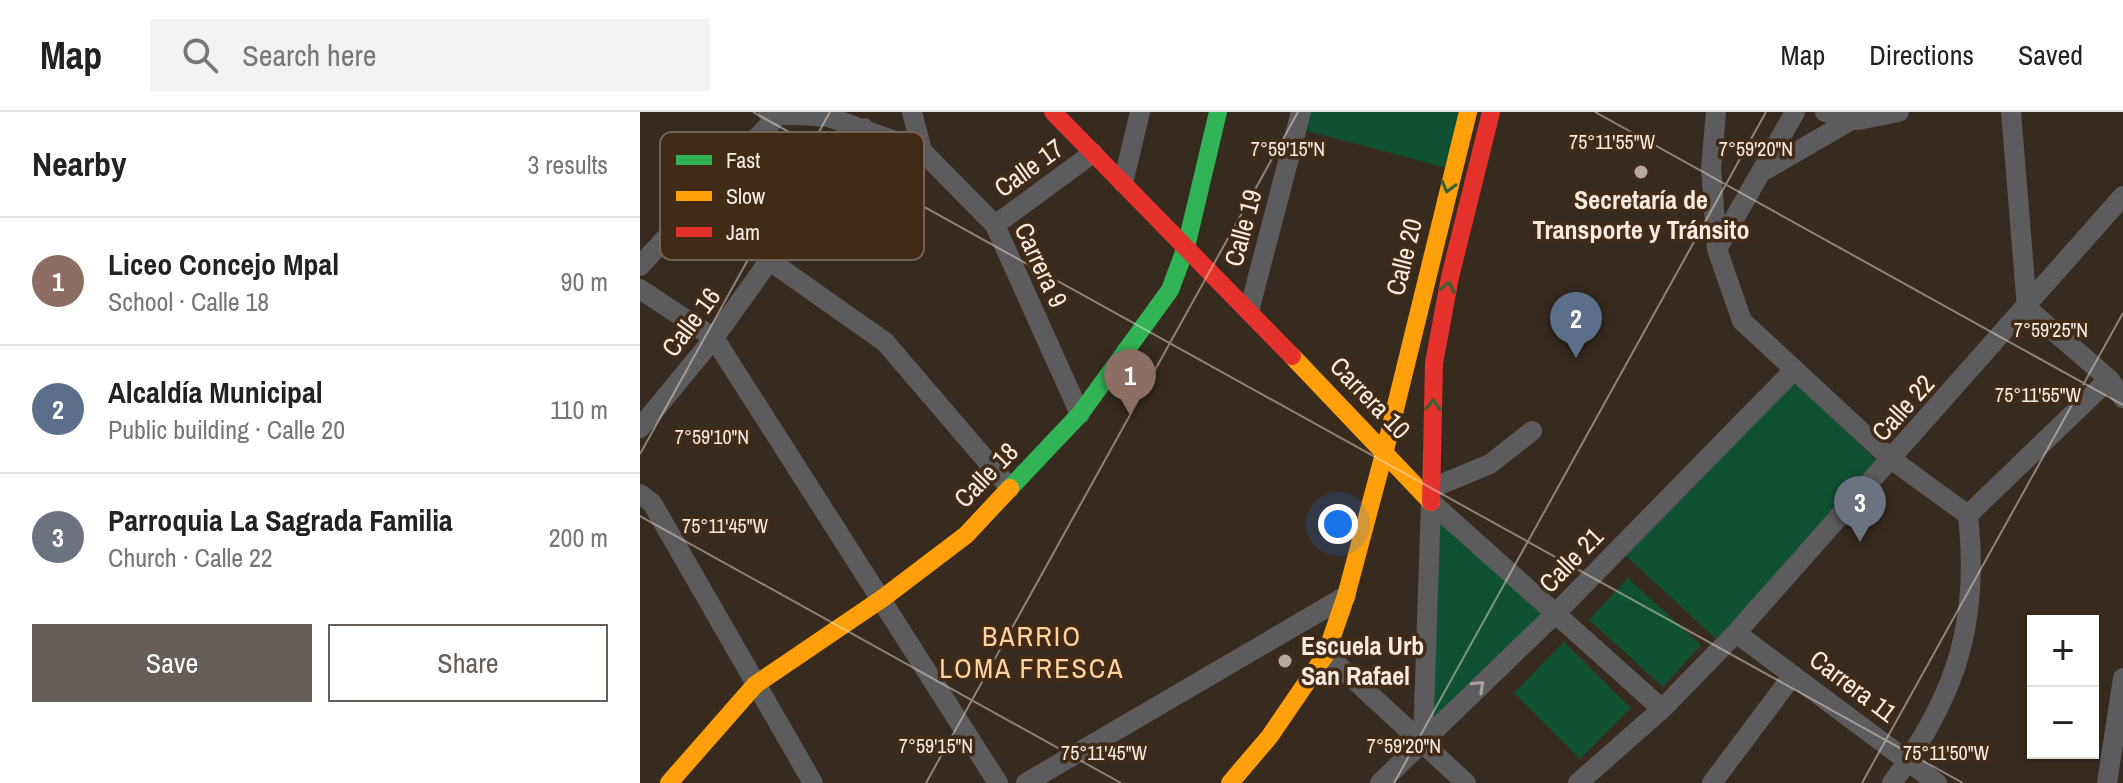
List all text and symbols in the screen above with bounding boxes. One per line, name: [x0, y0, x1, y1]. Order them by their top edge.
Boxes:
search box: [150, 19, 710, 91]
text: Map: [40, 30, 102, 81]
icon: search: [178, 33, 222, 77]
text: Search here: [242, 35, 376, 75]
text: Map: [1781, 36, 1825, 74]
text: Directions: [1869, 36, 1974, 74]
text: Saved: [2018, 36, 2083, 74]
text: 75°11'55"W: [1569, 128, 1655, 155]
street label: Calle 17: [987, 130, 1071, 205]
legend: [660, 132, 924, 260]
text: 7°59'15"N: [1251, 135, 1325, 162]
text: 7°59'20"N: [1719, 135, 1793, 162]
text: Nearby: [32, 141, 127, 187]
text: Fast: [726, 145, 760, 175]
text: 3 results: [527, 147, 608, 182]
marker: Secretaría de Transporte y Tránsito: [1632, 163, 1650, 181]
one-way arrow: [1441, 180, 1458, 194]
text: Slow: [726, 181, 765, 211]
place label: Secretaría de Transporte y Tránsito: [1533, 182, 1749, 247]
street label: Calle 19: [1215, 186, 1270, 270]
street label: Calle 20: [1377, 215, 1430, 299]
text: Jam: [726, 217, 760, 247]
street label: Carrera 9: [1007, 217, 1076, 313]
text: Liceo Concejo Mpal: [108, 244, 339, 284]
text: 1: [52, 264, 64, 299]
text: 90 m: [561, 264, 608, 299]
street label: Calle 16: [653, 280, 728, 363]
one-way arrow: [1439, 280, 1456, 293]
text: School · Calle 18: [108, 284, 269, 319]
pin: 2: [1550, 292, 1602, 358]
text: 7°59'25"N: [2014, 316, 2088, 343]
pin: 1: [1104, 349, 1156, 415]
street label: Carrera 10: [1322, 349, 1418, 446]
street label: Calle 22: [1863, 367, 1942, 448]
text: Alcaldía Municipal: [108, 372, 323, 412]
text: 75°11'55"W: [1995, 381, 2081, 408]
text: 2: [52, 392, 64, 427]
text: 110 m: [550, 392, 608, 427]
one-way arrow: [1425, 398, 1442, 411]
text: Public building · Calle 20: [108, 412, 345, 447]
text: 7°59'10"N: [675, 423, 749, 450]
street label: Calle 18: [946, 434, 1025, 515]
pin: 3: [1834, 476, 1886, 542]
text: Parroquia La Sagrada Familia: [108, 500, 453, 540]
your location: [1318, 504, 1358, 544]
text: 75°11'45"W: [682, 512, 768, 539]
street label: Calle 21: [1531, 519, 1610, 600]
text: 3: [52, 520, 64, 555]
text: 200 m: [549, 520, 608, 555]
text: Church · Calle 22: [108, 540, 273, 575]
map controls: [2027, 615, 2099, 759]
button: +: [2027, 615, 2099, 687]
district label: BARRIO LOMA FRESCA: [939, 617, 1125, 687]
button: Save: [32, 624, 312, 702]
button: Share: [328, 624, 608, 702]
place label: Escuela Urb San Rafael: [1301, 628, 1424, 693]
street label: Carrera 11: [1803, 641, 1904, 730]
marker: Escuela Urb San Rafael: [1276, 652, 1294, 670]
one-way arrow: [1470, 682, 1485, 696]
button: −: [2027, 687, 2099, 759]
text: 7°59'15"N: [899, 732, 973, 759]
text: 7°59'20"N: [1367, 732, 1441, 759]
text: 75°11'45"W: [1061, 739, 1147, 766]
text: 75°11'50"W: [1903, 739, 1989, 766]

